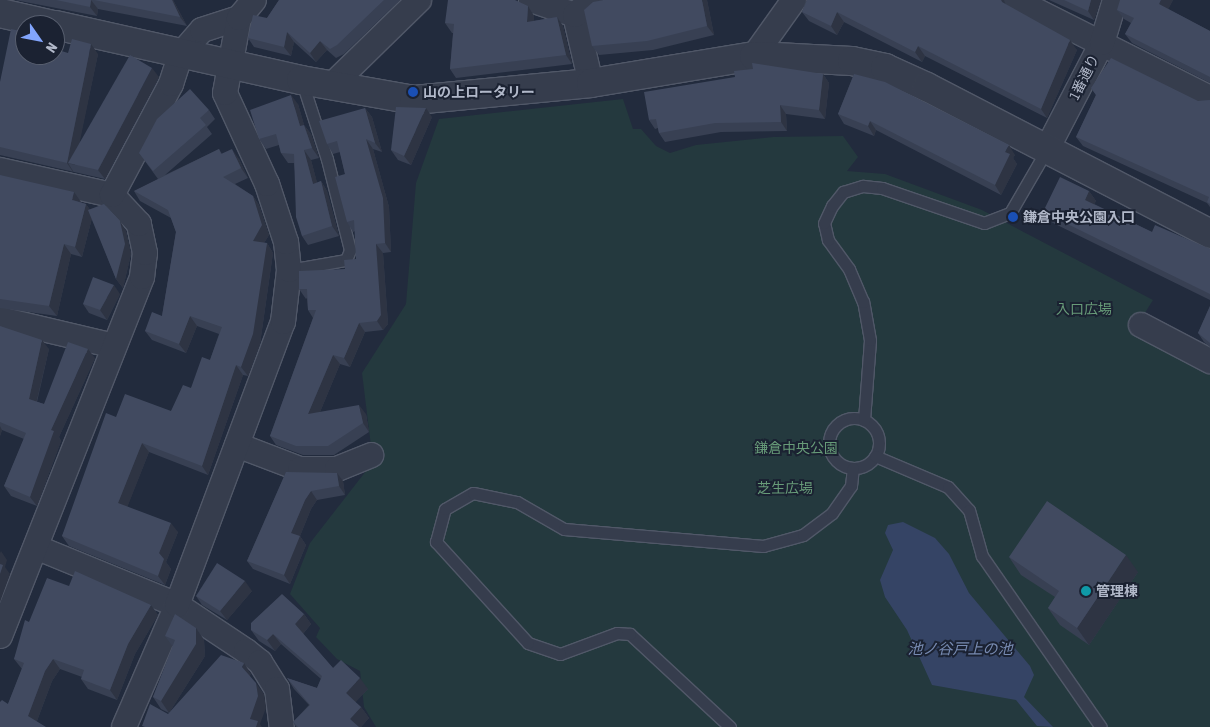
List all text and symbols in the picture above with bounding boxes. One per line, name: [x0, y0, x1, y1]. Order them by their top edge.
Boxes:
north arrow: [15, 15, 65, 65]
text: N: [43, 40, 61, 55]
street label: 1番通り: [1065, 52, 1103, 102]
place label: 山の上ロータリー: [423, 84, 535, 100]
marker: 山の上ロータリー: [407, 86, 419, 98]
place label: 鎌倉中央公園入口: [1023, 209, 1135, 225]
marker: 鎌倉中央公園入口: [1007, 211, 1019, 223]
park label: 入口広場: [1056, 301, 1112, 317]
park label: 鎌倉中央公園: [754, 440, 838, 456]
park label: 芝生広場: [757, 480, 813, 496]
place label: 管理棟: [1096, 583, 1138, 599]
marker: 管理棟: [1080, 585, 1092, 597]
water label: 池ノ谷戸上の池: [908, 640, 1012, 658]

